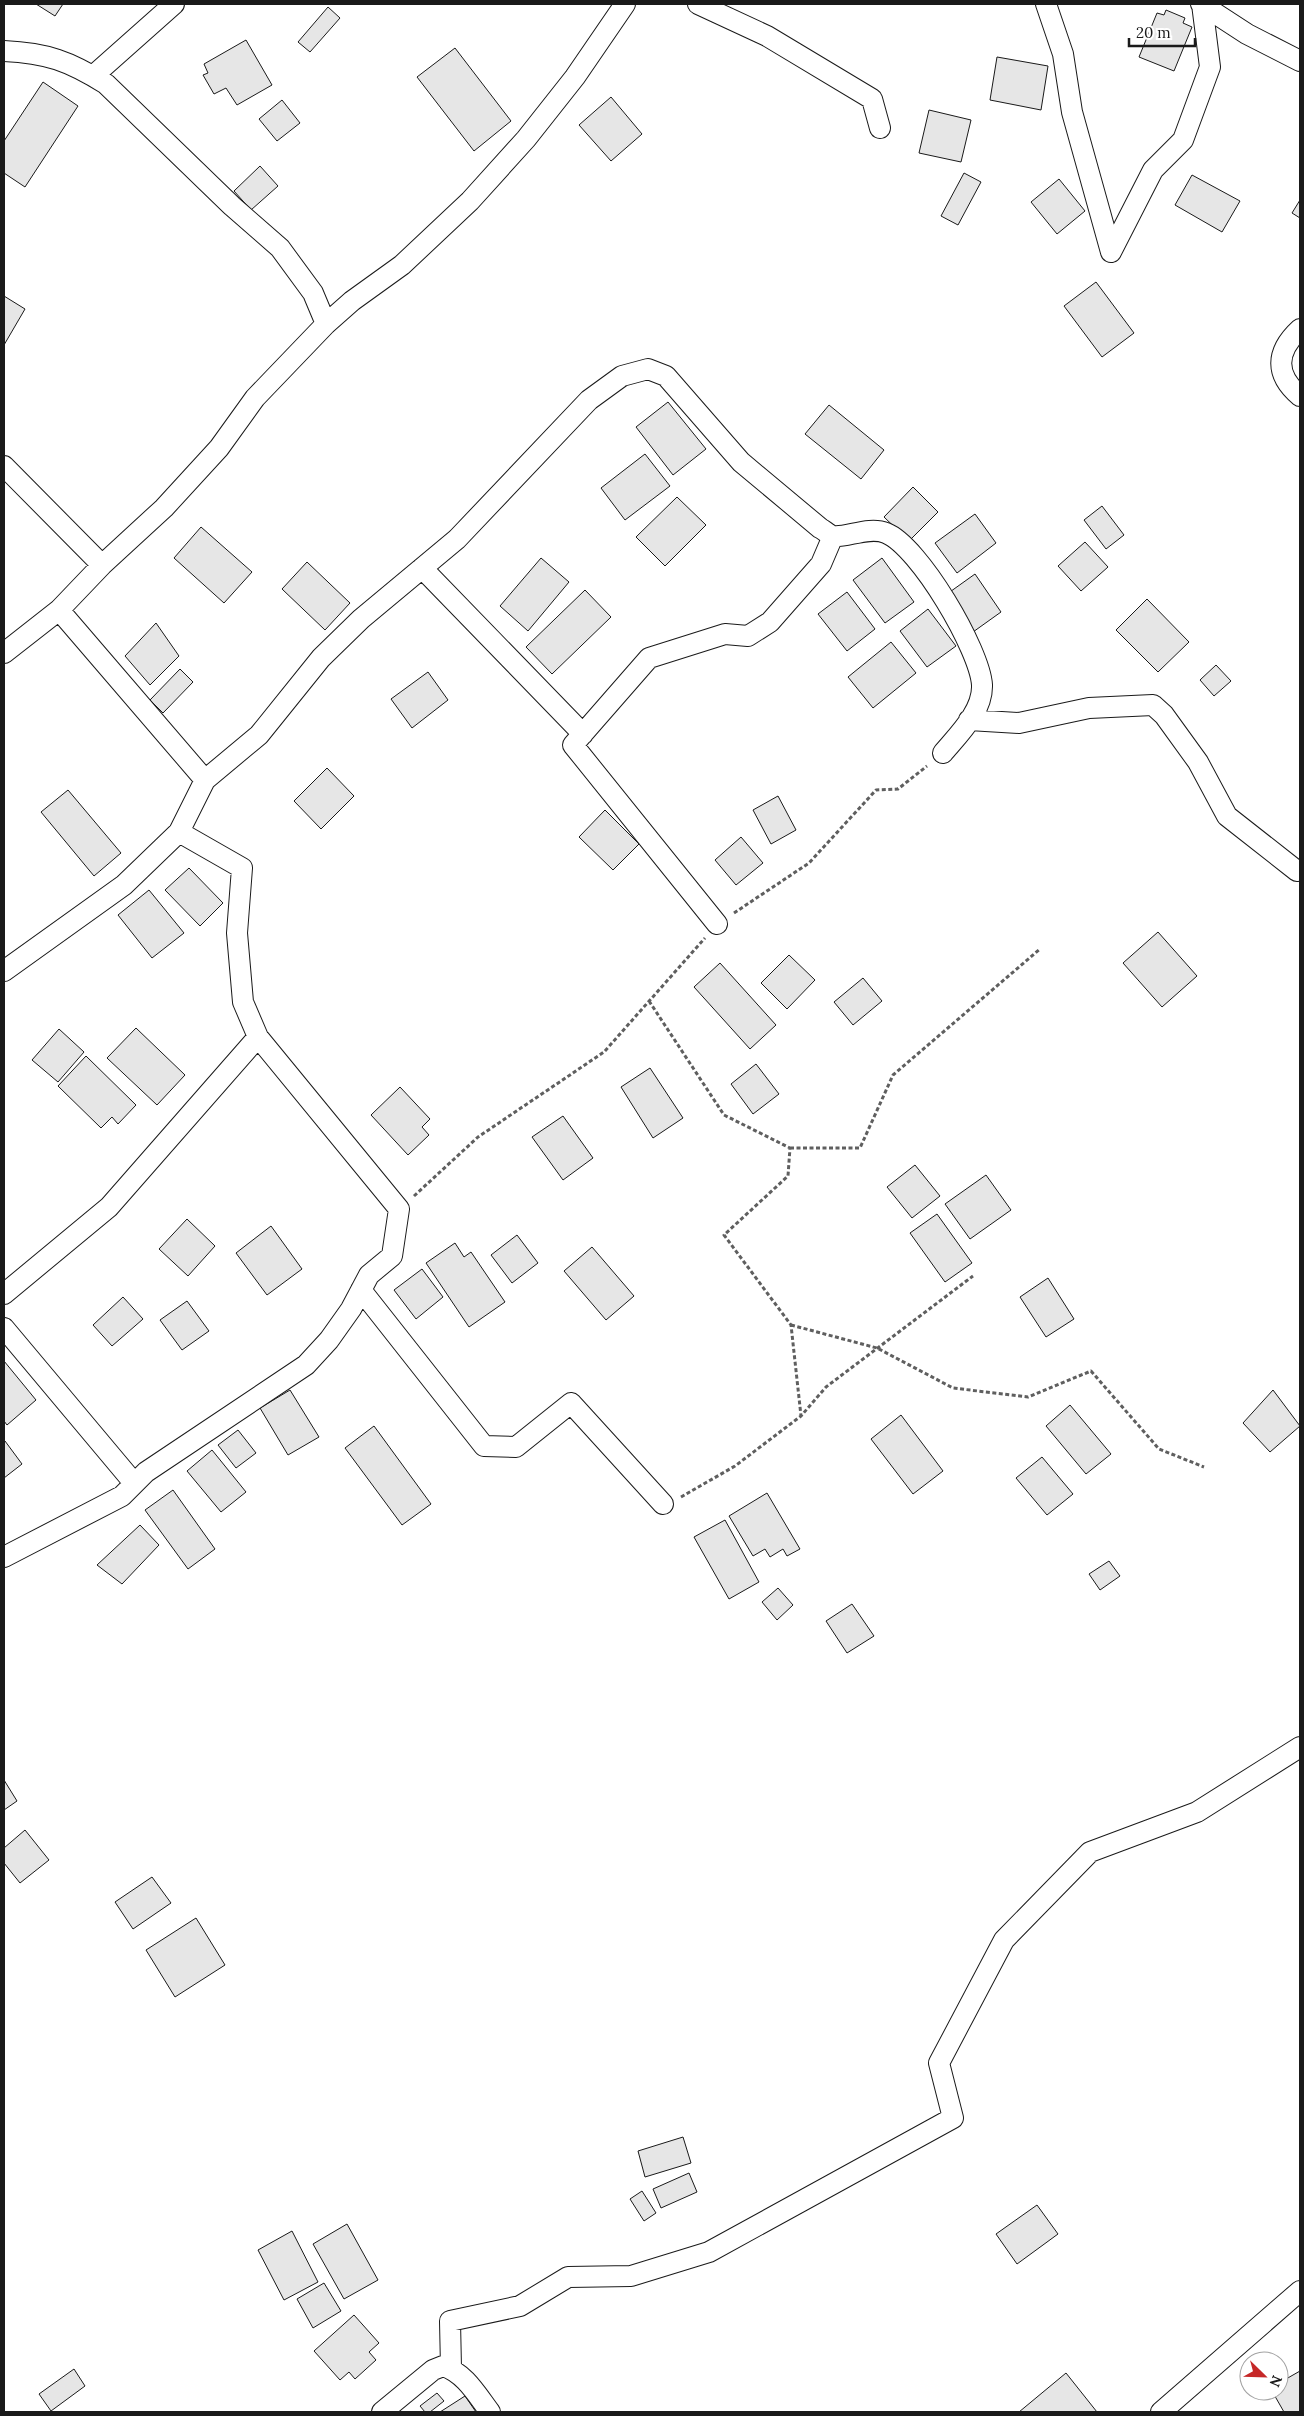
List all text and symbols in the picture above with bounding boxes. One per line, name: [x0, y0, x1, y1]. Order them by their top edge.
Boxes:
scale bar: [1129, 15, 1195, 47]
text: 20 m: [1136, 23, 1171, 42]
north arrow: [1239, 2351, 1289, 2401]
text: N: [1265, 2373, 1286, 2390]

